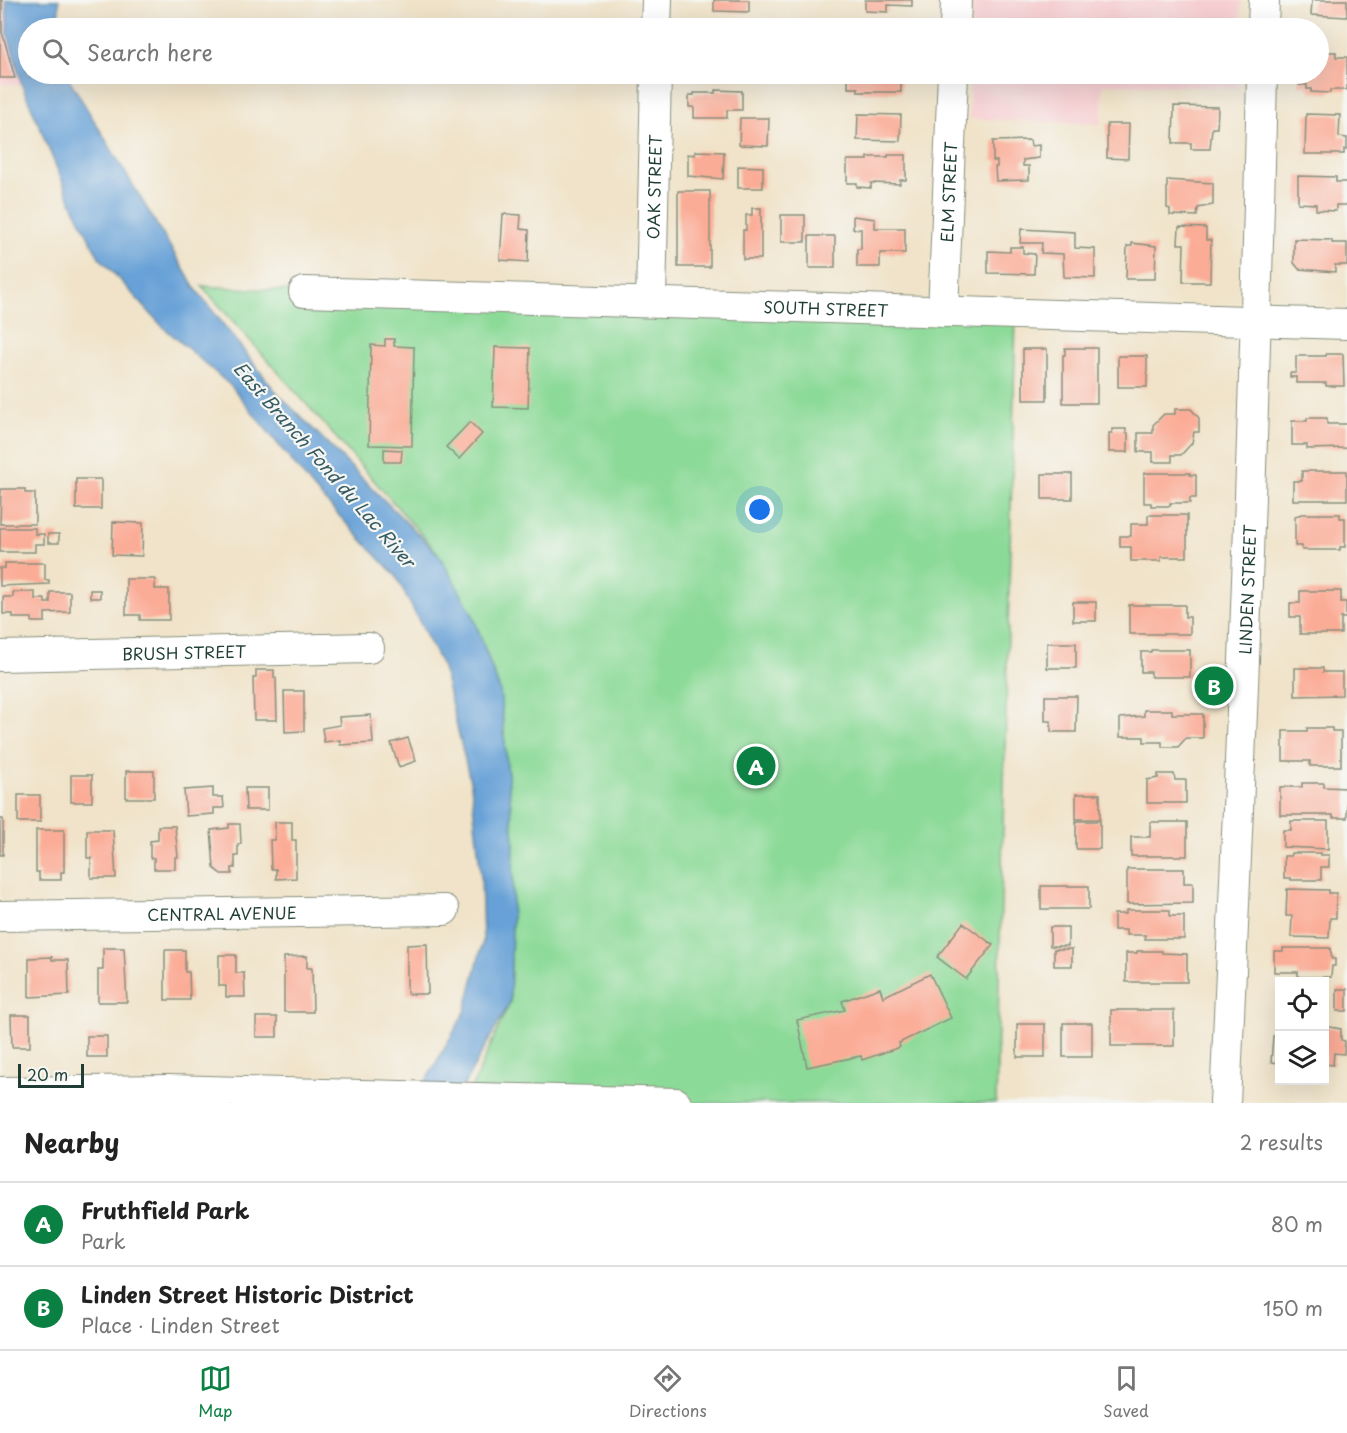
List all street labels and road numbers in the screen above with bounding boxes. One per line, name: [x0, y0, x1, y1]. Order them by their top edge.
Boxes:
street label: OAK STREET: [640, 134, 667, 240]
street label: ELM STREET: [934, 141, 962, 243]
street label: SOUTH STREET: [763, 294, 888, 322]
street label: LINDEN STREET: [1232, 524, 1261, 655]
street label: BRUSH STREET: [121, 639, 246, 665]
street label: CENTRAL AVENUE: [147, 900, 297, 926]

